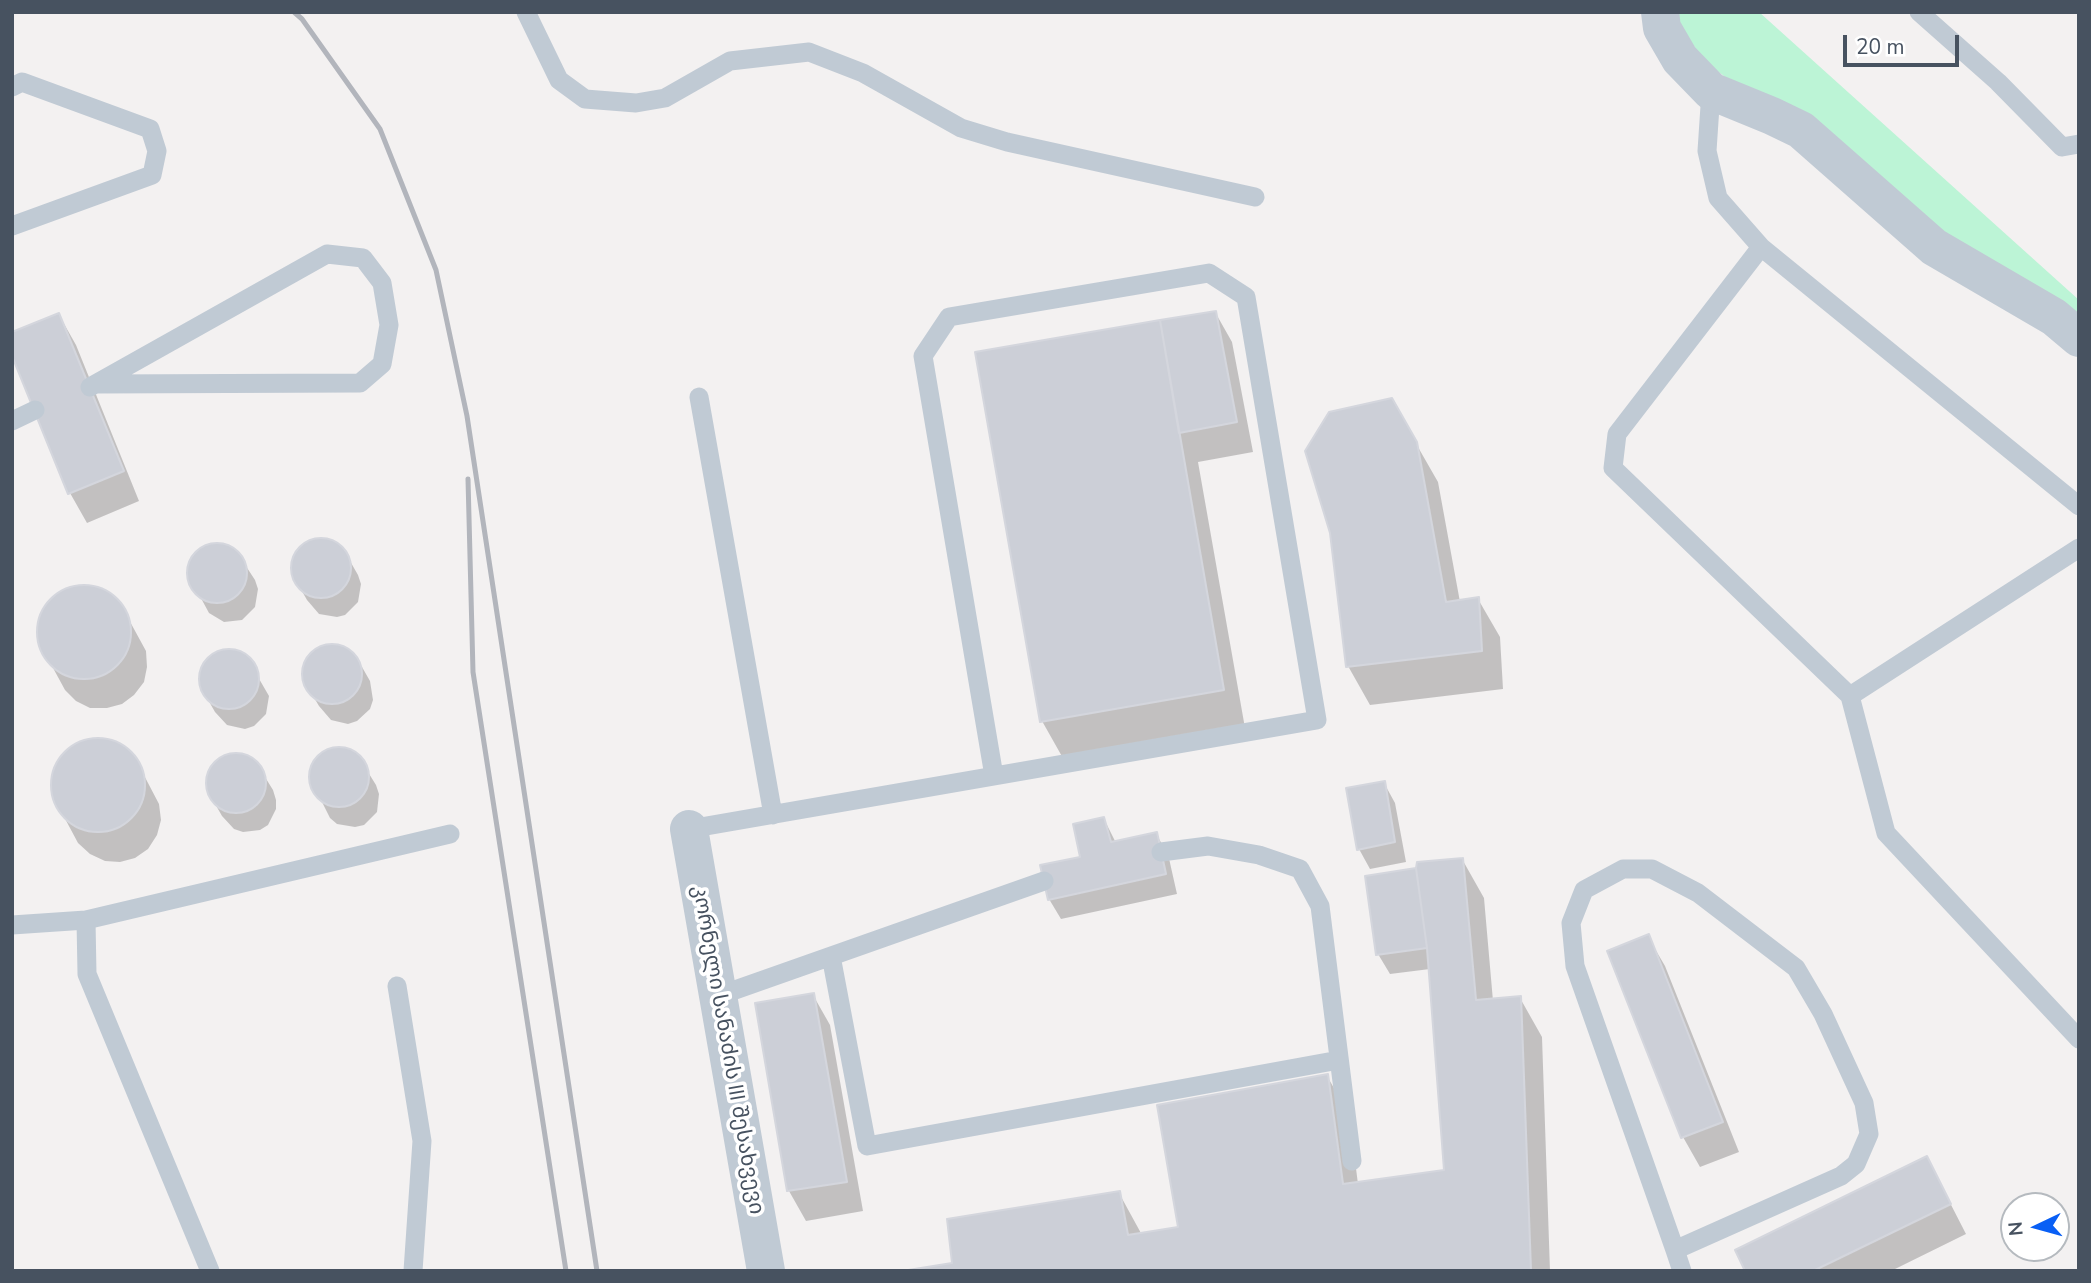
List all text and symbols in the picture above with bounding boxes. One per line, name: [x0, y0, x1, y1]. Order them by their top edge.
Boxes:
scale bar: [1846, 21, 1962, 65]
text: 20 m: [1856, 33, 1905, 61]
street label: კორნელი სანაძის III შესახვევი: [686, 884, 768, 1216]
north arrow: [2000, 1192, 2070, 1262]
text: N: [2003, 1220, 2030, 1237]

